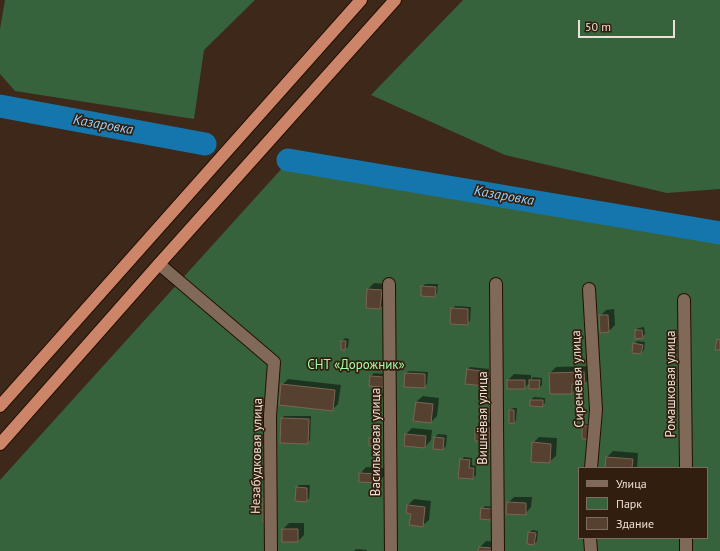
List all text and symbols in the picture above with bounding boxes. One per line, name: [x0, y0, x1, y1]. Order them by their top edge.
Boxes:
scale bar: [580, 12, 677, 38]
text: 50 m: [585, 19, 611, 34]
water label: Казаровка: [72, 111, 134, 139]
water label: Казаровка: [473, 182, 535, 210]
street label: Сиреневая улица: [569, 330, 587, 428]
street label: Ромашковая улица: [663, 331, 679, 437]
park label: СНТ «Дорожник»: [307, 357, 405, 373]
street label: Вишнёвая улица: [475, 371, 491, 465]
street label: Васильковая улица: [368, 388, 384, 496]
street label: Незабудковая улица: [248, 398, 266, 514]
legend: [578, 467, 708, 539]
text: Улица: [616, 476, 647, 491]
text: Парк: [616, 496, 642, 511]
text: Здание: [616, 516, 654, 531]

